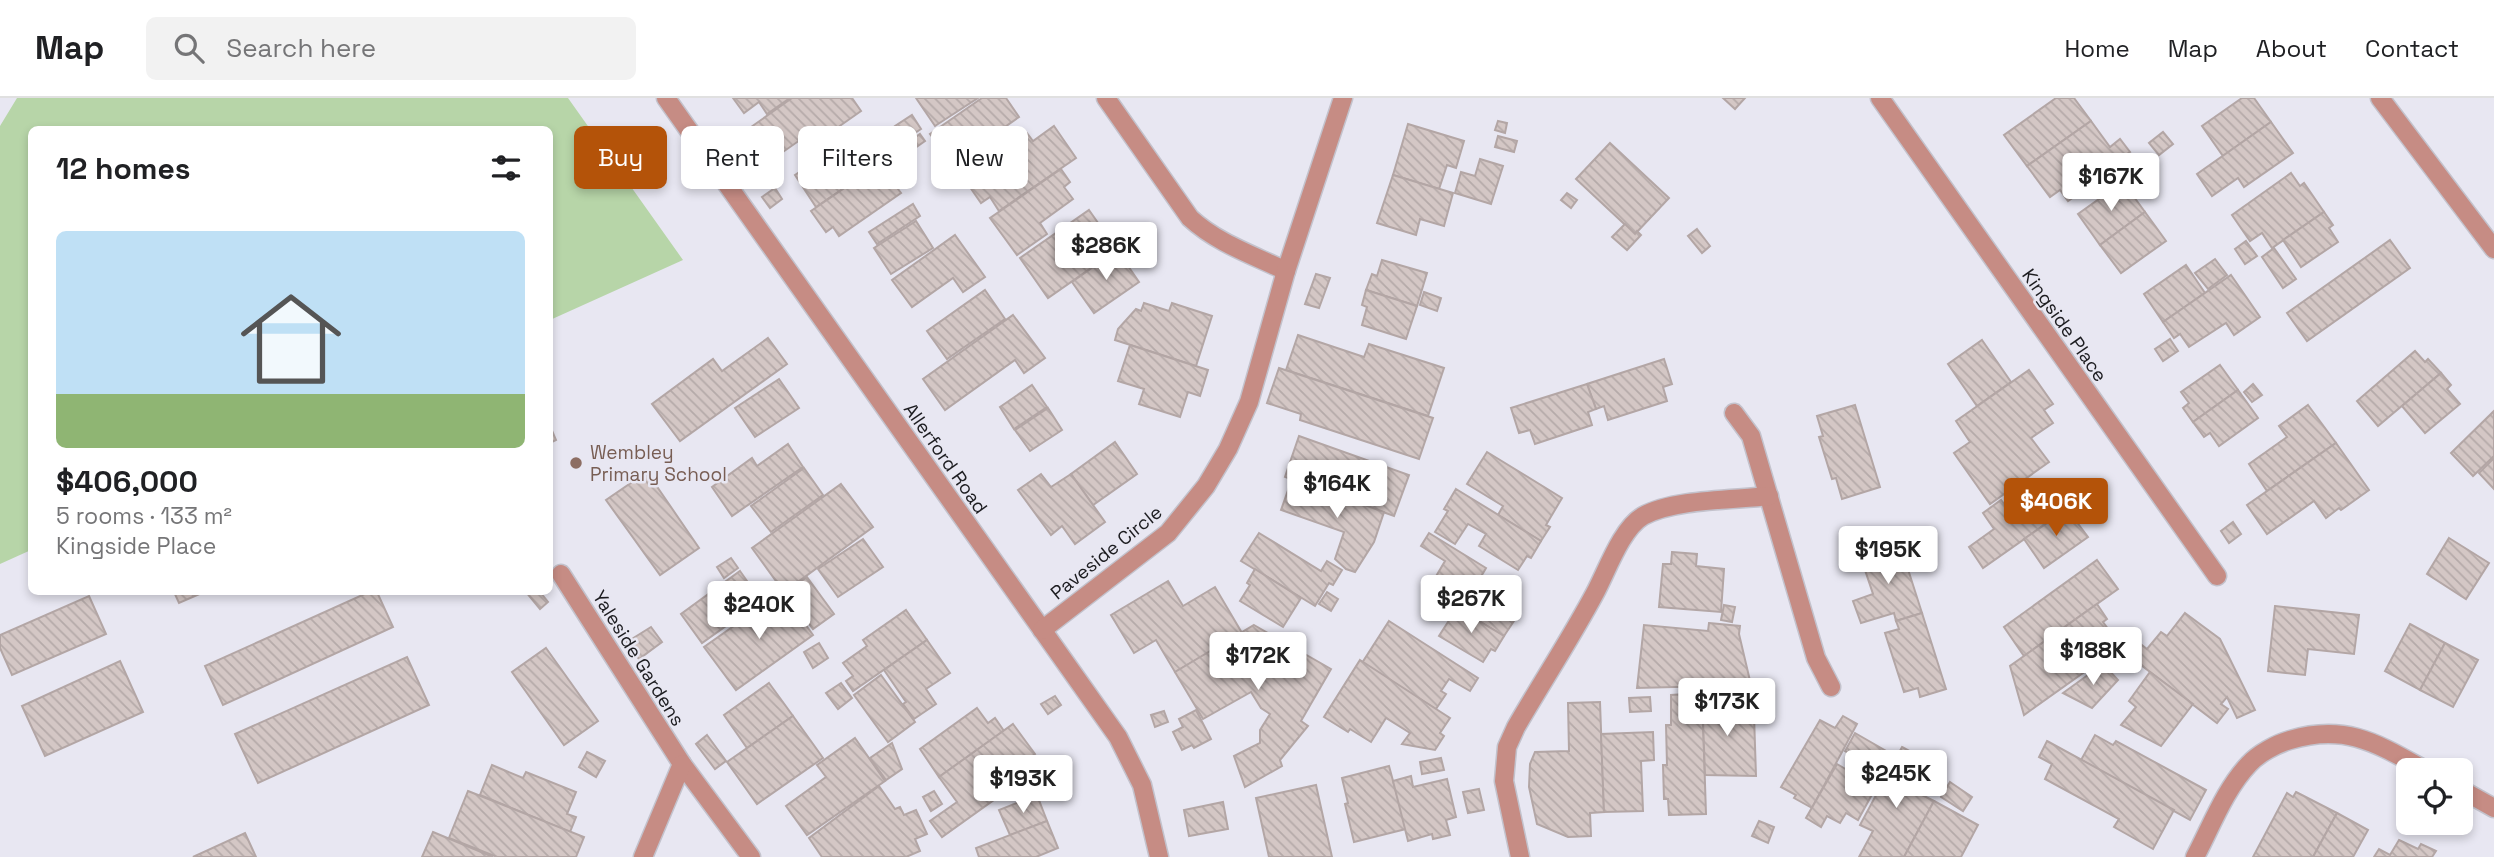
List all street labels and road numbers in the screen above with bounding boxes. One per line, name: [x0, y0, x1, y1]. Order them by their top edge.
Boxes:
street label: Kingside Place: [2016, 264, 2113, 387]
street label: Allerford Road: [898, 398, 993, 519]
street label: Paveside Circle: [1045, 500, 1167, 605]
street label: Yaleside Gardens: [587, 586, 690, 731]

